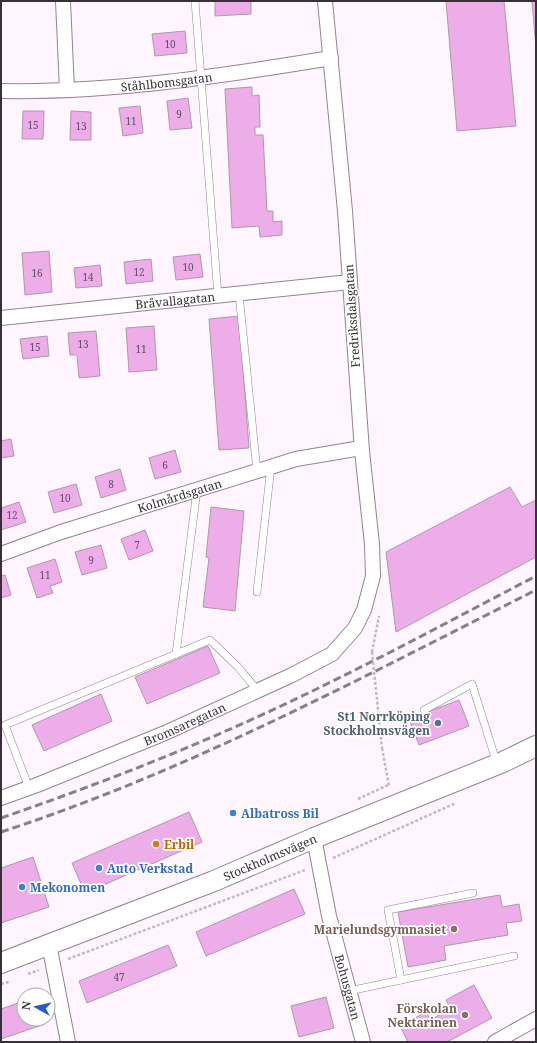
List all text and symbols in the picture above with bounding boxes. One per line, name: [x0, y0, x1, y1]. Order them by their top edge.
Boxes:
house number: 10: [164, 37, 176, 51]
street label: Ståhlbomsgatan: [120, 68, 214, 95]
house number: 9: [176, 107, 182, 121]
house number: 11: [125, 114, 137, 128]
house number: 15: [27, 118, 39, 132]
house number: 13: [75, 119, 87, 133]
house number: 10: [182, 260, 194, 274]
street label: Fredriksdalsgatan: [340, 263, 364, 368]
house number: 12: [133, 265, 145, 279]
house number: 16: [31, 266, 43, 280]
house number: 14: [82, 270, 94, 284]
street label: Bråvallagatan: [134, 287, 216, 313]
house number: 13: [77, 337, 89, 351]
house number: 15: [29, 340, 41, 354]
house number: 11: [135, 342, 147, 356]
house number: 6: [162, 458, 168, 472]
street label: Kolmårdsgatan: [135, 474, 224, 516]
house number: 8: [108, 477, 114, 491]
house number: 10: [59, 491, 71, 505]
house number: 12: [6, 508, 18, 522]
house number: 7: [134, 538, 140, 552]
house number: 9: [88, 553, 94, 567]
house number: 11: [39, 568, 51, 582]
street label: Bromsaregatan: [141, 698, 228, 749]
place label: St1 Norrköping Stockholmsvägen: [324, 708, 430, 739]
marker: St1 Norrköping Stockholmsvägen: [433, 718, 443, 728]
place label: Albatross Bil: [241, 805, 320, 822]
marker: Albatross Bil: [228, 808, 238, 818]
street label: Stockholmsvägen: [220, 829, 319, 885]
place label: Erbil: [164, 836, 195, 853]
marker: Erbil: [151, 839, 161, 849]
place label: Auto Verkstad: [107, 860, 193, 877]
marker: Auto Verkstad: [94, 863, 104, 873]
place label: Mekonomen: [30, 879, 105, 896]
marker: Mekonomen: [17, 882, 27, 892]
place label: Marielundsgymnasiet: [314, 921, 446, 938]
marker: Marielundsgymnasiet: [449, 924, 459, 934]
street label: Bohusgatan: [331, 952, 365, 1022]
house number: 47: [113, 970, 125, 984]
north arrow: [16, 987, 56, 1027]
text: N: [18, 1000, 34, 1011]
place label: Förskolan Nektarinen: [388, 1000, 457, 1031]
marker: Förskolan Nektarinen: [460, 1010, 470, 1020]

